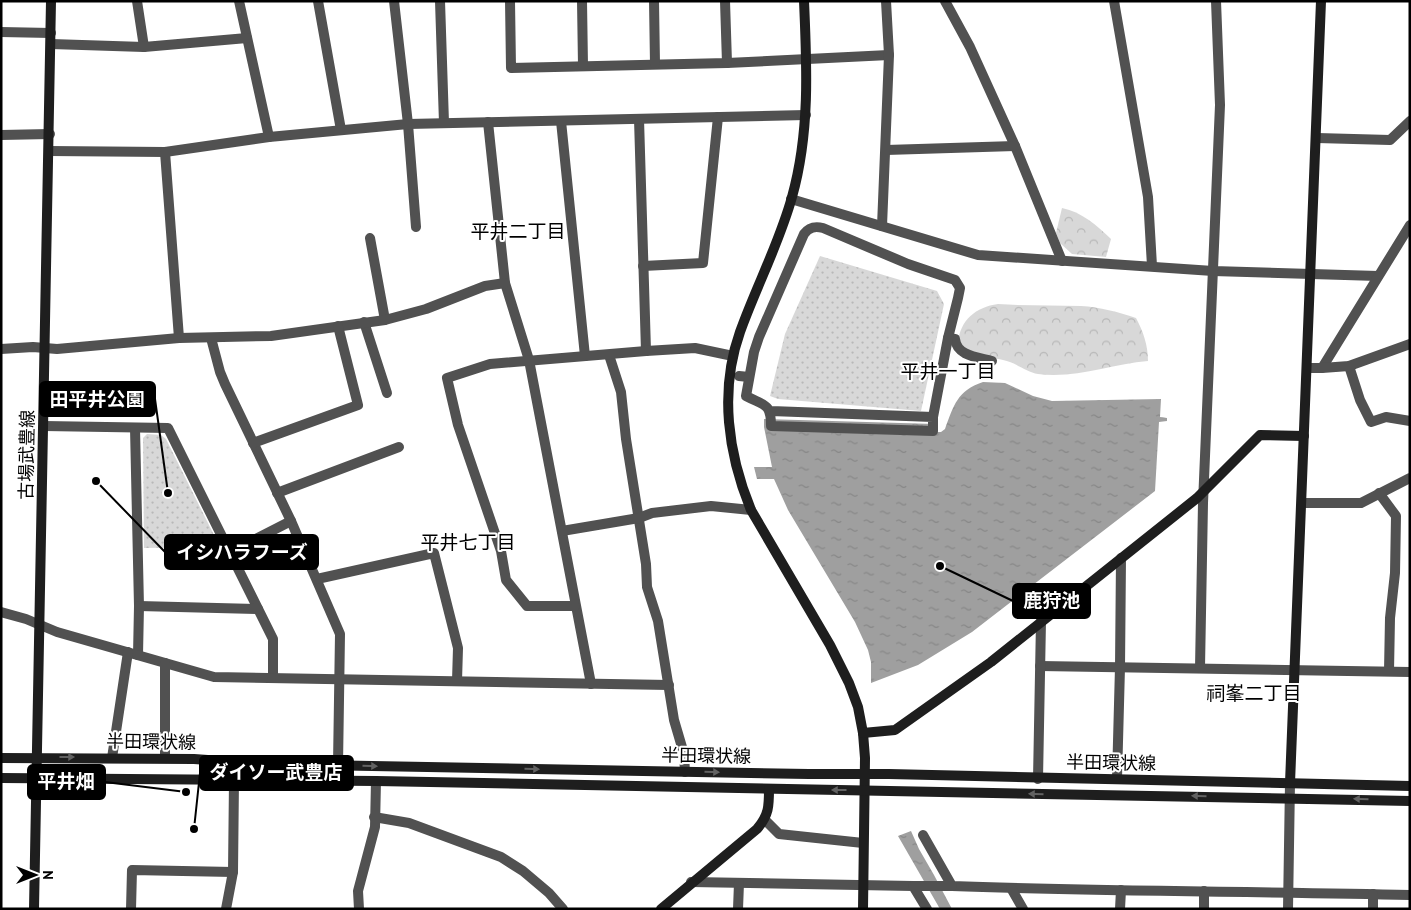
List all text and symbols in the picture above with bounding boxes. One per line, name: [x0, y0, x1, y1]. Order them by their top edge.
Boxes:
district label: 平井二丁目: [470, 219, 566, 243]
district label: 平井一丁目: [900, 359, 996, 383]
callout: 田平井公園: [40, 382, 155, 416]
text: 田平井公園: [49, 387, 145, 411]
street label: 古場武豊線: [14, 410, 39, 500]
district label: 平井七丁目: [420, 530, 516, 554]
callout: イシハラフーズ: [165, 535, 318, 569]
text: イシハラフーズ: [176, 540, 308, 564]
callout: 鹿狩池: [1013, 584, 1090, 618]
text: 鹿狩池: [1023, 588, 1081, 612]
district label: 祠峯二丁目: [1206, 681, 1302, 705]
street label: 半田環状線: [106, 729, 196, 754]
street label: 半田環状線: [661, 743, 751, 768]
street label: 半田環状線: [1066, 750, 1156, 775]
one-way arrow: [60, 753, 76, 761]
callout: ダイソー武豊店: [200, 756, 353, 790]
text: ダイソー武豊店: [209, 760, 343, 784]
one-way arrow: [362, 762, 378, 770]
callout: 平井畑: [28, 765, 105, 799]
one-way arrow: [525, 765, 541, 773]
one-way arrow: [704, 768, 720, 776]
text: 平井畑: [37, 769, 95, 793]
one-way arrow: [830, 786, 846, 794]
one-way arrow: [1028, 790, 1044, 798]
one-way arrow: [1190, 792, 1206, 800]
one-way arrow: [1353, 795, 1369, 803]
north arrow: [10, 850, 60, 900]
text: N: [39, 870, 57, 880]

